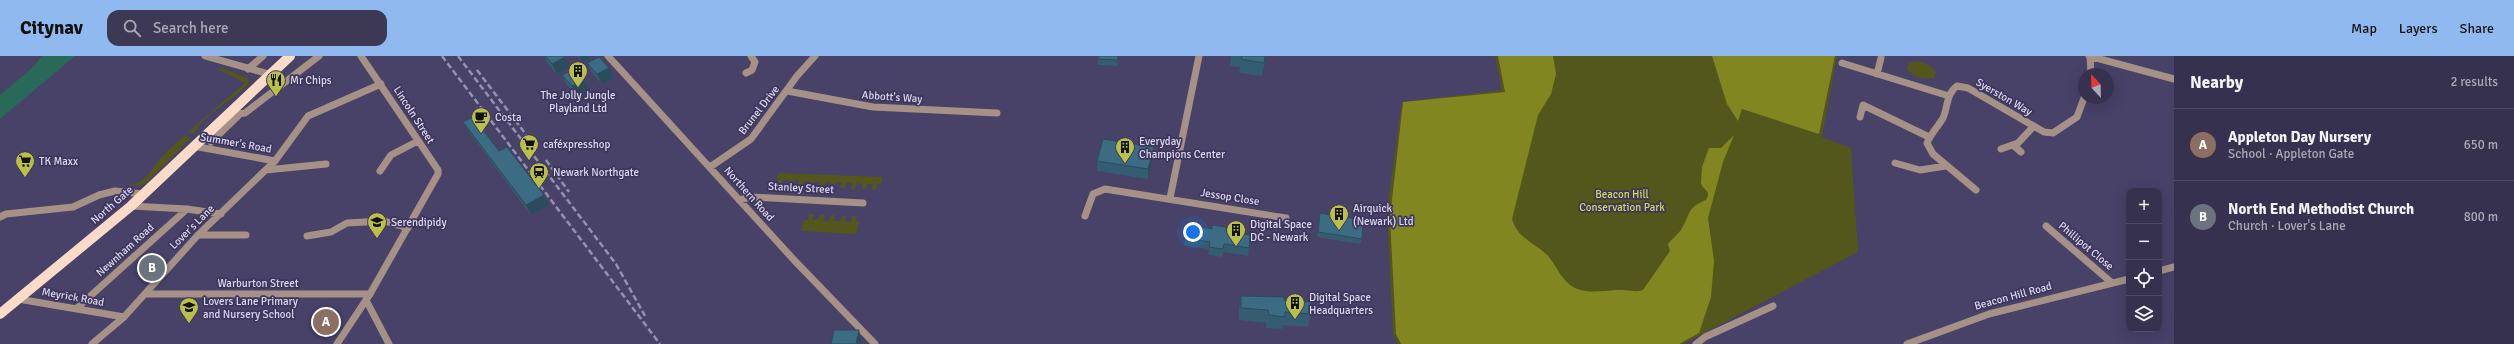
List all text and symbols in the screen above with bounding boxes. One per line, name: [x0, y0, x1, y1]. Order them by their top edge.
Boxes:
search box: [107, 10, 387, 46]
text: Citynav: [20, 16, 83, 40]
icon: search: [121, 17, 143, 39]
text: Search here: [153, 19, 229, 37]
text: Map: [2351, 20, 2377, 37]
text: Layers: [2399, 20, 2438, 37]
text: Share: [2460, 20, 2494, 37]
building icon: The Jolly Jungle Playland Ltd: [567, 60, 589, 88]
north arrow: [2078, 68, 2114, 104]
restaurant icon: Mr Chips: [265, 69, 287, 97]
text: Nearby: [2190, 72, 2243, 93]
place label: Mr Chips: [290, 74, 332, 87]
text: 2 results: [2450, 74, 2498, 90]
street label: Syerston Way: [1974, 76, 2035, 119]
street label: Brunel Drive: [736, 83, 782, 137]
street label: Lincoln Street: [391, 84, 437, 146]
street label: Abbott's Way: [861, 88, 924, 106]
place label: The Jolly Jungle Playland Ltd: [540, 89, 616, 115]
cafe icon: Costa: [470, 106, 492, 134]
place label: Costa: [495, 111, 522, 124]
text: Appleton Day Nursery: [2228, 128, 2371, 146]
street label: Summer's Road: [199, 130, 273, 156]
supermarket icon: caféxpresshop: [518, 133, 540, 161]
place label: Everyday Champions Center: [1139, 135, 1225, 161]
building icon: Everyday Champions Center: [1114, 136, 1136, 164]
text: A: [2199, 137, 2207, 153]
text: 650 m: [2464, 137, 2498, 153]
place label: caféxpresshop: [543, 138, 610, 151]
text: School · Appleton Gate: [2228, 146, 2354, 162]
supermarket icon: TK Maxx: [14, 150, 36, 178]
place label: TK Maxx: [39, 155, 78, 168]
station icon: Newark Northgate: [528, 161, 550, 189]
street label: Northern Road: [721, 164, 777, 224]
place label: Newark Northgate: [553, 166, 639, 179]
street label: Stanley Street: [768, 180, 835, 196]
street label: North Gate: [88, 183, 136, 227]
street label: Jessop Close: [1199, 186, 1261, 208]
park label: Beacon Hill Conservation Park: [1579, 188, 1665, 214]
map controls: [2126, 188, 2162, 332]
button: +: [2126, 188, 2162, 224]
text: North End Methodist Church: [2228, 200, 2414, 218]
street label: Lover's Lane: [167, 202, 217, 252]
place label: Airquick (Newark) Ltd: [1353, 202, 1414, 228]
building icon: Airquick (Newark) Ltd: [1328, 203, 1350, 231]
text: B: [2199, 209, 2207, 225]
text: 800 m: [2464, 209, 2498, 225]
school or university icon: Serendipidy: [366, 211, 388, 239]
place label: Serendipidy: [391, 216, 447, 229]
place label: Digital Space DC - Newark: [1250, 218, 1312, 244]
text: Church · Lover's Lane: [2228, 218, 2346, 234]
building icon: Digital Space DC - Newark: [1225, 219, 1247, 247]
street label: Phillipot Close: [2056, 219, 2116, 273]
street label: Newnham Road: [93, 221, 157, 279]
your location: [1183, 222, 1203, 242]
button: −: [2126, 224, 2162, 260]
pin: B: [139, 253, 165, 283]
button: locate: [2126, 260, 2162, 296]
street label: Warburton Street: [217, 277, 299, 290]
street label: Beacon Hill Road: [1973, 279, 2053, 313]
street label: Meyrick Road: [41, 285, 105, 309]
place label: Digital Space Headquarters: [1309, 291, 1373, 317]
building icon: Digital Space Headquarters: [1284, 292, 1306, 320]
place label: Lovers Lane Primary and Nursery School: [203, 295, 299, 321]
school or university icon: Lovers Lane Primary and Nursery School: [178, 296, 200, 324]
button: layers: [2126, 296, 2162, 332]
pin: A: [313, 307, 339, 337]

